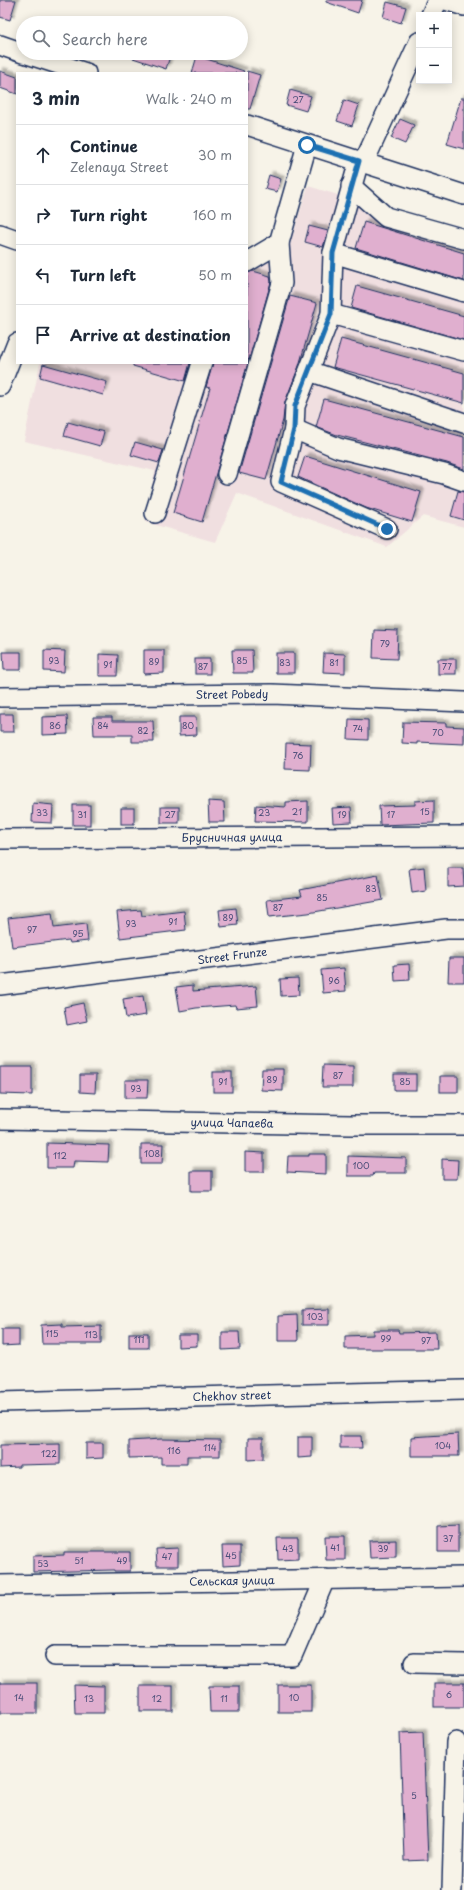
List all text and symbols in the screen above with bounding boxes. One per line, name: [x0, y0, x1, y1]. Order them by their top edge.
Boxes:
map controls: [416, 12, 452, 84]
button: +: [416, 12, 452, 48]
search box: [16, 16, 248, 60]
icon: search: [30, 27, 52, 49]
text: Search here: [62, 27, 148, 50]
button: −: [416, 48, 452, 84]
text: 3 min: [32, 85, 80, 111]
text: Walk · 240 m: [146, 89, 232, 108]
house number: 27: [292, 92, 304, 106]
text: Continue: [70, 134, 138, 157]
route start: [298, 136, 316, 154]
icon: ahead: [32, 144, 54, 166]
text: 30 m: [198, 145, 232, 164]
text: Zelenaya Street: [70, 157, 168, 176]
text: Turn right: [70, 203, 147, 226]
icon: right: [32, 204, 54, 226]
text: 160 m: [193, 205, 232, 224]
text: Turn left: [70, 263, 136, 286]
icon: left: [32, 264, 54, 286]
text: 50 m: [198, 265, 232, 284]
text: Arrive at destination: [70, 323, 231, 346]
icon: arrive: [32, 324, 54, 346]
route end: [378, 520, 396, 538]
house number: 79: [380, 636, 390, 650]
house number: 93: [49, 653, 60, 667]
house number: 85: [236, 653, 248, 667]
house number: 89: [149, 654, 159, 668]
house number: 83: [279, 655, 291, 669]
house number: 81: [329, 655, 339, 669]
house number: 91: [103, 657, 113, 671]
house number: 87: [198, 659, 208, 673]
house number: 77: [442, 659, 452, 673]
street label: Street Pobedy: [196, 685, 268, 703]
house number: 86: [49, 718, 61, 732]
house number: 84: [97, 718, 109, 732]
house number: 80: [182, 718, 195, 732]
house number: 74: [353, 721, 363, 735]
house number: 82: [137, 723, 149, 737]
house number: 70: [432, 725, 444, 739]
house number: 76: [293, 748, 303, 762]
house number: 21: [292, 804, 302, 818]
house number: 15: [420, 804, 430, 818]
house number: 33: [36, 805, 48, 819]
house number: 23: [258, 805, 270, 819]
house number: 31: [77, 807, 87, 821]
house number: 27: [164, 807, 176, 821]
house number: 19: [337, 807, 347, 821]
house number: 17: [387, 807, 396, 821]
street label: Брусничная улица: [182, 828, 283, 846]
house number: 83: [365, 881, 377, 895]
house number: 85: [316, 890, 328, 904]
house number: 87: [273, 900, 283, 914]
house number: 89: [223, 910, 233, 924]
house number: 91: [168, 914, 178, 928]
house number: 93: [126, 916, 137, 930]
house number: 97: [27, 922, 37, 936]
house number: 95: [72, 926, 84, 940]
street label: Street Frunze: [196, 943, 268, 968]
house number: 96: [328, 973, 340, 987]
house number: 87: [333, 1068, 343, 1082]
house number: 89: [267, 1072, 277, 1086]
house number: 91: [218, 1074, 228, 1088]
house number: 85: [399, 1074, 411, 1088]
house number: 93: [131, 1081, 142, 1095]
street label: улица Чапаева: [190, 1113, 274, 1132]
house number: 108: [144, 1146, 160, 1160]
house number: 112: [53, 1148, 67, 1162]
house number: 100: [352, 1158, 370, 1172]
house number: 103: [307, 1309, 323, 1323]
house number: 115: [45, 1326, 59, 1340]
house number: 113: [84, 1327, 98, 1341]
house number: 99: [381, 1331, 392, 1345]
house number: 111: [134, 1332, 144, 1346]
house number: 97: [421, 1333, 431, 1347]
street label: Chekhov street: [192, 1386, 272, 1405]
house number: 104: [435, 1438, 451, 1452]
house number: 114: [203, 1440, 217, 1454]
house number: 116: [167, 1443, 181, 1457]
house number: 122: [41, 1446, 57, 1460]
house number: 37: [443, 1531, 453, 1545]
house number: 41: [330, 1540, 340, 1554]
house number: 43: [282, 1541, 294, 1555]
house number: 39: [377, 1541, 389, 1555]
house number: 45: [225, 1548, 237, 1562]
house number: 47: [162, 1549, 172, 1563]
house number: 51: [74, 1553, 84, 1567]
house number: 49: [116, 1553, 128, 1567]
house number: 53: [37, 1556, 49, 1570]
street label: Сельская улица: [189, 1571, 275, 1590]
house number: 6: [446, 1687, 452, 1701]
house number: 14: [14, 1690, 24, 1704]
house number: 10: [289, 1690, 300, 1704]
house number: 13: [84, 1691, 94, 1705]
house number: 12: [152, 1691, 162, 1705]
house number: 11: [220, 1691, 228, 1705]
house number: 5: [411, 1788, 417, 1802]

